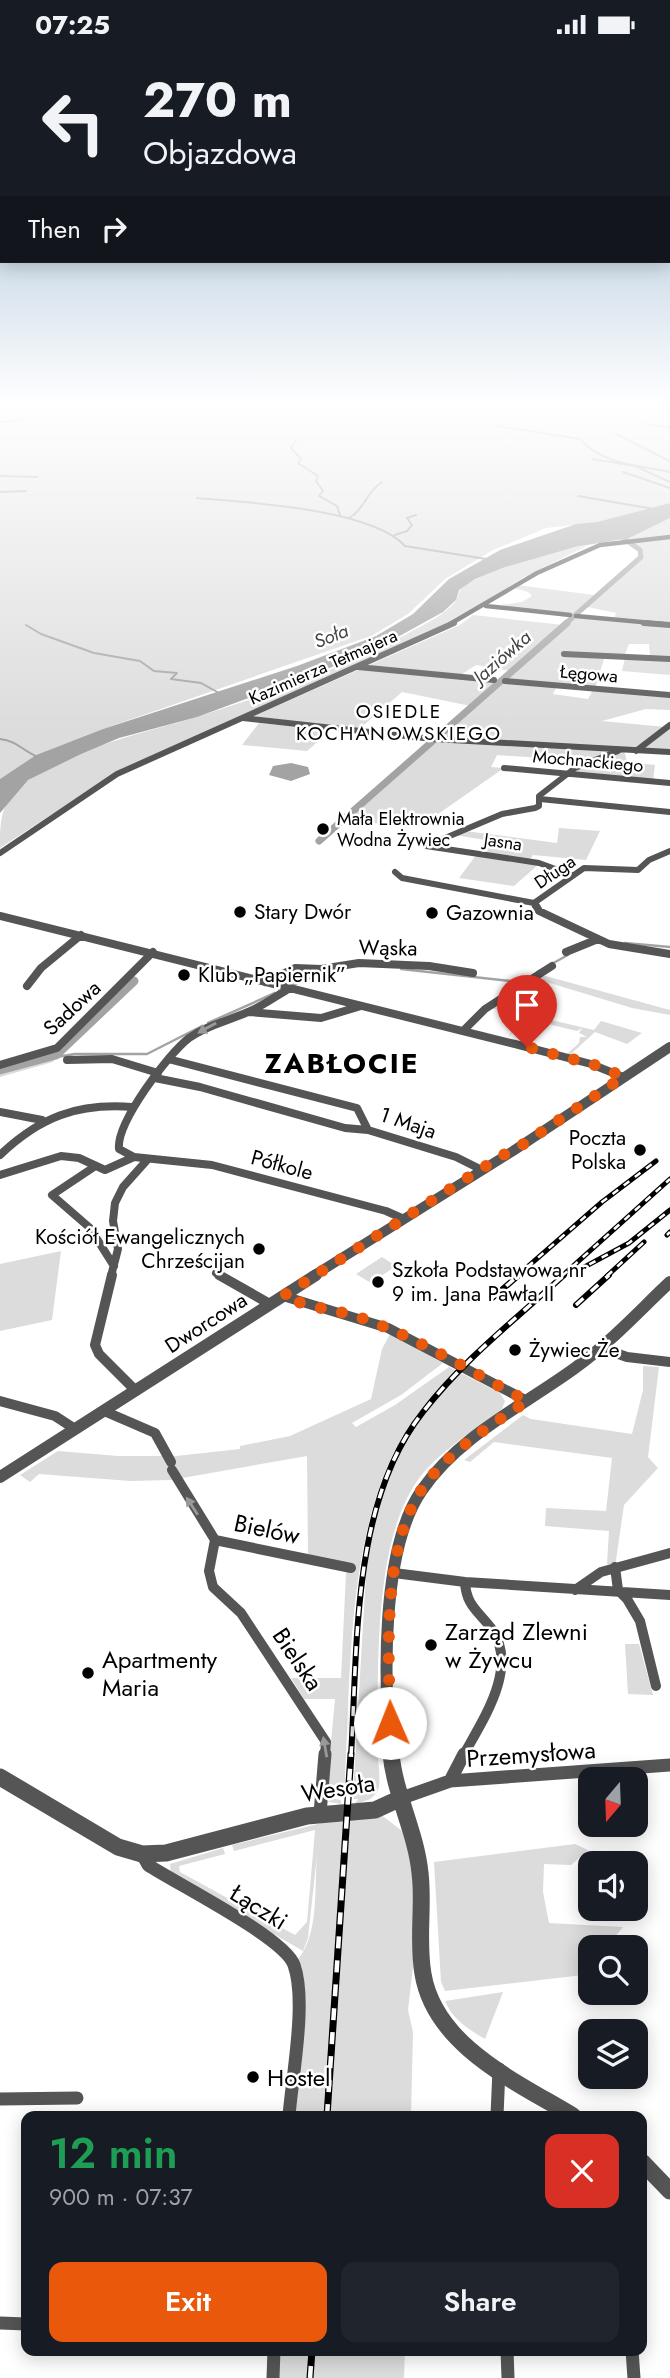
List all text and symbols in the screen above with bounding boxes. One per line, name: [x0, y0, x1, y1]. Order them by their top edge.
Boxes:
text: 07:25: [35, 6, 110, 44]
text: 270 m: [143, 65, 292, 135]
icon: left: [28, 77, 119, 168]
text: Objazdowa: [143, 130, 297, 176]
text: Then: [28, 210, 81, 248]
icon: right: [95, 210, 133, 248]
water label: Soła: [310, 617, 353, 655]
street label: Kazimierza Tetmajera: [244, 623, 402, 711]
water label: Jaziówka: [464, 624, 537, 692]
street label: Łęgowa: [558, 658, 619, 689]
district label: OSIEDLE KOCHANOWSKIEGO: [296, 698, 502, 747]
street label: Mochnackiego: [532, 743, 645, 779]
place label: Mała Elektrownia Wodna Żywiec: [337, 806, 464, 853]
marker: Mała Elektrownia Wodna Żywiec: [315, 821, 331, 837]
street label: Jasna: [480, 826, 524, 858]
street label: Długa: [529, 849, 581, 895]
place label: Stary Dwór: [254, 897, 352, 927]
place label: Gazownia: [446, 898, 534, 928]
marker: Stary Dwór: [232, 904, 248, 920]
marker: Gazownia: [424, 905, 440, 921]
street label: Wąska: [358, 932, 418, 964]
place label: Klub „Papiernik”: [198, 960, 346, 990]
marker: Klub „Papiernik”: [176, 967, 192, 983]
street label: Sadowa: [36, 973, 108, 1043]
pin: [497, 975, 557, 1047]
icon: arrive: [508, 986, 546, 1024]
one-way arrow: [198, 1022, 217, 1034]
district label: ZABŁOCIE: [264, 1043, 420, 1084]
street label: 1 Maja: [376, 1099, 440, 1147]
place label: Poczta Polska: [569, 1123, 626, 1177]
street label: Półkole: [248, 1142, 317, 1188]
marker: Poczta Polska: [632, 1142, 648, 1158]
place label: Kościół Ewangelicznych Chrześcijan: [35, 1222, 245, 1276]
marker: Kościół Ewangelicznych Chrześcijan: [251, 1241, 267, 1257]
place label: Szkoła Podstawowa nr 9 im. Jana Pawła II: [392, 1255, 587, 1309]
marker: Szkoła Podstawowa nr 9 im. Jana Pawła II: [370, 1274, 386, 1290]
street label: Dworcowa: [159, 1285, 253, 1361]
place label: Żywiec Że: [529, 1335, 620, 1365]
marker: Żywiec Że: [507, 1342, 523, 1358]
one-way arrow: [186, 1496, 199, 1515]
street label: Bielów: [231, 1505, 304, 1553]
place label: Zarząd Zlewni w Żywcu: [445, 1614, 588, 1677]
street label: Bielska: [264, 1620, 332, 1698]
marker: Zarząd Zlewni w Żywcu: [423, 1637, 439, 1653]
place label: Apartmenty Maria: [102, 1642, 217, 1705]
marker: Apartmenty Maria: [80, 1665, 96, 1681]
position arrow: [353, 1686, 427, 1760]
street label: Przemysłowa: [465, 1732, 597, 1776]
one-way arrow: [319, 1735, 330, 1757]
street label: Wesoła: [299, 1765, 377, 1811]
north arrow: [578, 1767, 648, 1837]
map controls: [578, 1767, 648, 2089]
button: sound: [578, 1851, 648, 1921]
street label: Łączki: [223, 1875, 294, 1938]
button: search: [578, 1935, 648, 2005]
button: layers: [578, 2019, 648, 2089]
place label: Hostel: [267, 2060, 331, 2095]
marker: Hostel: [245, 2069, 261, 2085]
text: 12 min: [49, 2123, 177, 2184]
button: close: [545, 2134, 619, 2208]
text: 900 m · 07:37: [49, 2180, 192, 2214]
button: Exit: [49, 2262, 327, 2342]
button: Share: [341, 2262, 619, 2342]

